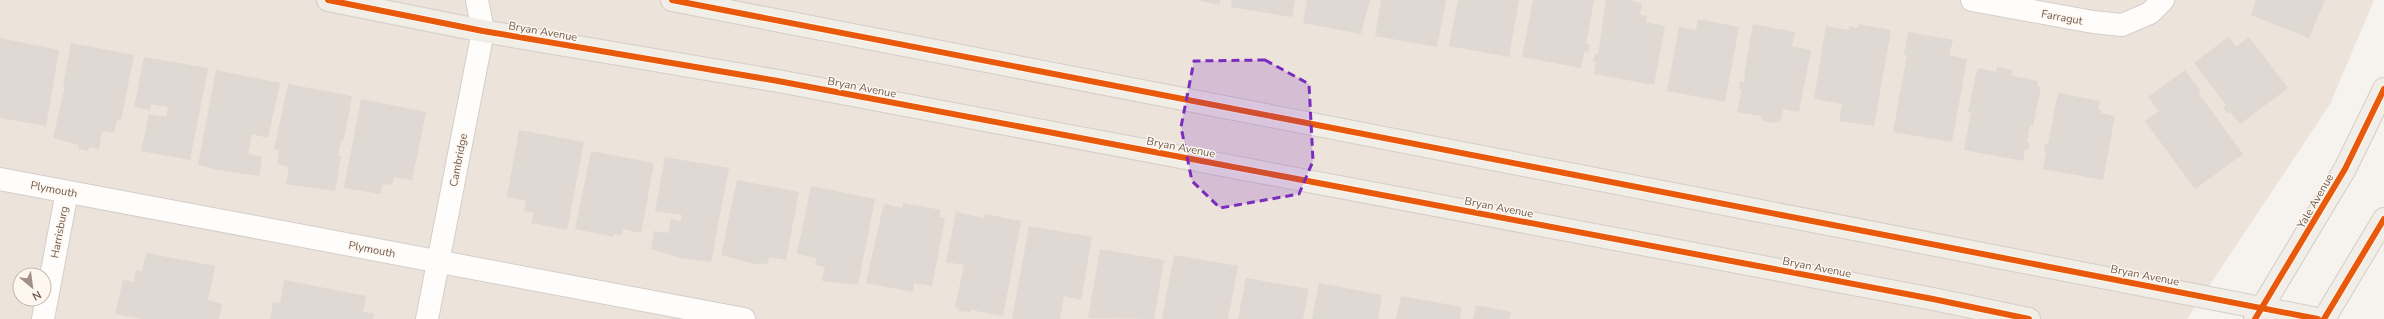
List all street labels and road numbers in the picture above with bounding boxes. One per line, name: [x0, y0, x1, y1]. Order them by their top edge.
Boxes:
street label: Farragut: [2040, 6, 2084, 29]
street label: Bryan Avenue: [507, 18, 579, 45]
street label: Bryan Avenue: [826, 73, 898, 102]
street label: Cambridge: [446, 132, 471, 188]
street label: Bryan Avenue: [1145, 133, 1217, 162]
street label: Yale Avenue: [2293, 171, 2337, 232]
street label: Plymouth: [29, 178, 79, 201]
street label: Bryan Avenue: [1463, 193, 1535, 222]
street label: Harrisburg: [47, 205, 72, 259]
street label: Plymouth: [347, 238, 397, 261]
street label: Bryan Avenue: [1781, 253, 1853, 282]
street label: Bryan Avenue: [2109, 261, 2181, 290]

